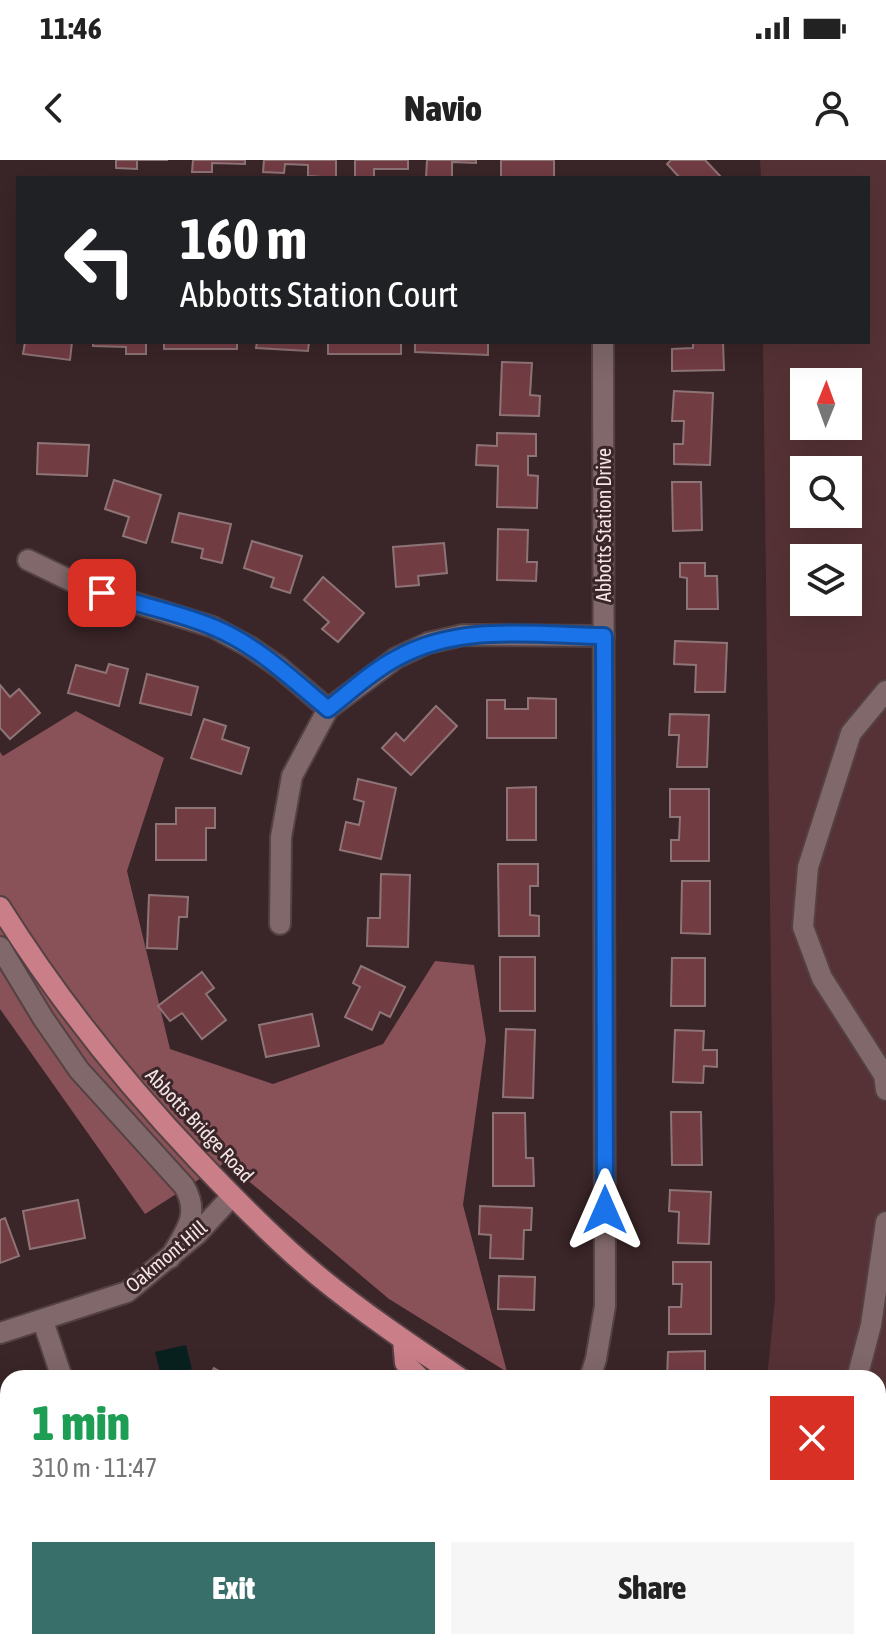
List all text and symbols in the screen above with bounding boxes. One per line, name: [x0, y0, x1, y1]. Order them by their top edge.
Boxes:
text: 11:46: [40, 11, 102, 45]
icon: back: [32, 86, 76, 130]
icon: person: [810, 86, 854, 130]
text: Navio: [404, 87, 482, 129]
text: 160 m: [180, 207, 307, 271]
icon: left: [48, 208, 152, 312]
text: Abbotts Station Court: [180, 273, 458, 315]
north arrow: [790, 368, 862, 440]
map controls: [790, 368, 862, 616]
street label: Abbotts Station Drive: [592, 448, 615, 602]
button: search: [790, 456, 862, 528]
button: layers: [790, 544, 862, 616]
pin: [68, 559, 136, 627]
icon: arrive: [80, 571, 124, 615]
street label: Abbotts Bridge Road: [141, 1063, 259, 1187]
position arrow: [563, 1168, 647, 1252]
street label: Oakmont Hill: [121, 1215, 212, 1297]
text: 1 min: [32, 1395, 130, 1450]
button: close: [770, 1396, 854, 1480]
text: 310 m · 11:47: [32, 1453, 157, 1483]
button: Exit: [32, 1542, 435, 1634]
button: Share: [451, 1542, 854, 1634]

